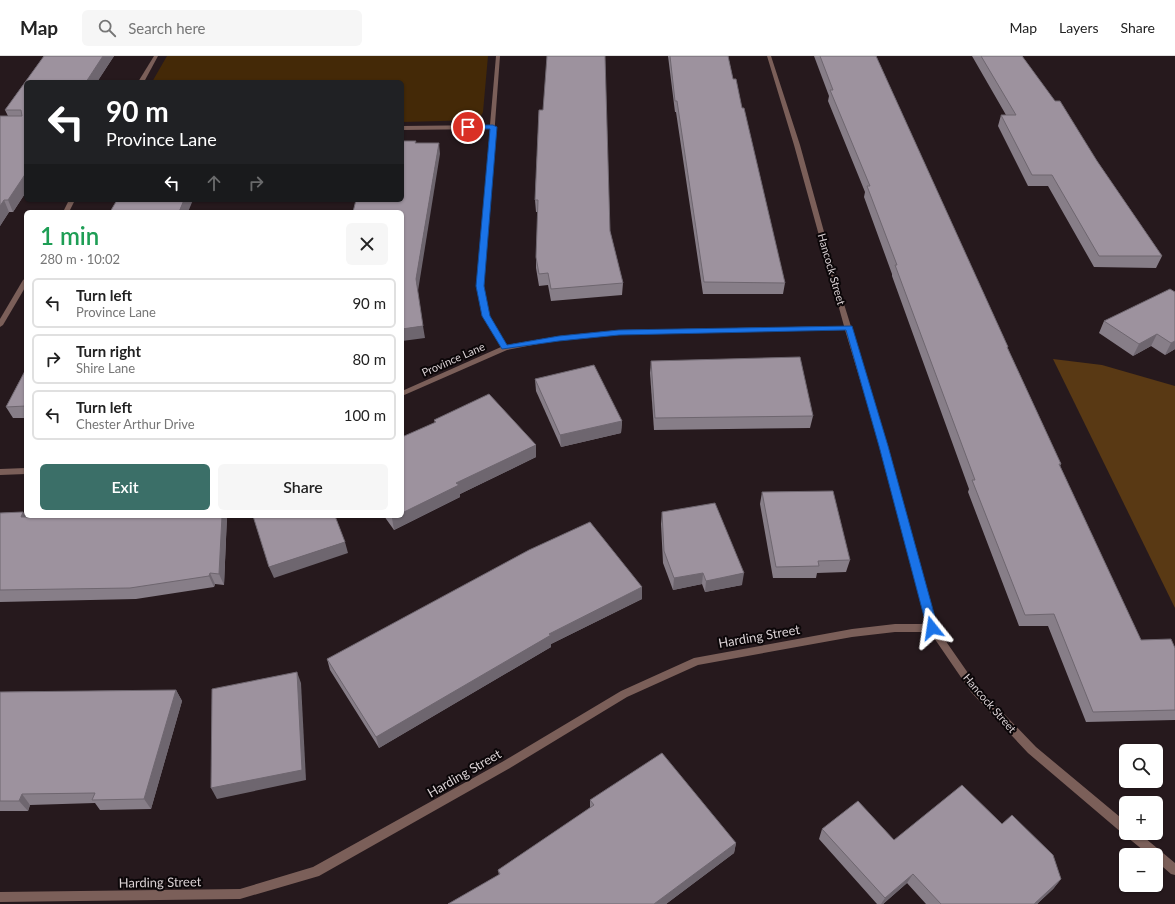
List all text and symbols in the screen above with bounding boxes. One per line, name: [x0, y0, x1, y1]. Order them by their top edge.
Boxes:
search box: [82, 10, 362, 46]
text: Map: [20, 16, 58, 39]
icon: search: [96, 17, 118, 39]
text: Search here: [128, 19, 206, 37]
text: Map: [1009, 19, 1037, 36]
text: Layers: [1059, 19, 1099, 36]
text: Share: [1121, 19, 1155, 36]
text: 90 m: [106, 94, 169, 128]
icon: left: [40, 96, 92, 148]
pin: [451, 110, 485, 144]
icon: arrive: [457, 116, 479, 138]
text: Province Lane: [106, 128, 217, 150]
icon: left: [161, 172, 183, 194]
icon: ahead: [203, 172, 225, 194]
icon: right: [245, 172, 267, 194]
text: 1 min: [40, 221, 99, 250]
button: close: [346, 223, 388, 265]
street label: Hancock Street: [816, 232, 848, 306]
text: 280 m · 10:02: [40, 251, 120, 267]
text: Turn left: [76, 286, 132, 304]
icon: left: [42, 292, 64, 314]
text: 90 m: [352, 294, 386, 312]
text: Province Lane: [76, 304, 156, 320]
street label: Province Lane: [419, 339, 487, 379]
text: Turn right: [76, 342, 141, 360]
icon: right: [42, 348, 64, 370]
text: 80 m: [352, 350, 386, 368]
text: Shire Lane: [76, 360, 135, 376]
text: Turn left: [76, 398, 132, 416]
icon: left: [42, 404, 64, 426]
text: 100 m: [344, 406, 386, 424]
text: Chester Arthur Drive: [76, 416, 195, 432]
button: Exit: [40, 464, 210, 510]
button: Share: [218, 464, 388, 510]
position arrow: [911, 607, 953, 649]
street label: Harding Street: [717, 621, 801, 651]
street label: Hancock Street: [961, 671, 1019, 735]
map controls: [1119, 744, 1163, 892]
button: search: [1119, 744, 1163, 788]
street label: Harding Street: [424, 745, 504, 801]
button: +: [1119, 796, 1163, 840]
button: −: [1119, 848, 1163, 892]
street label: Harding Street: [119, 873, 202, 891]

